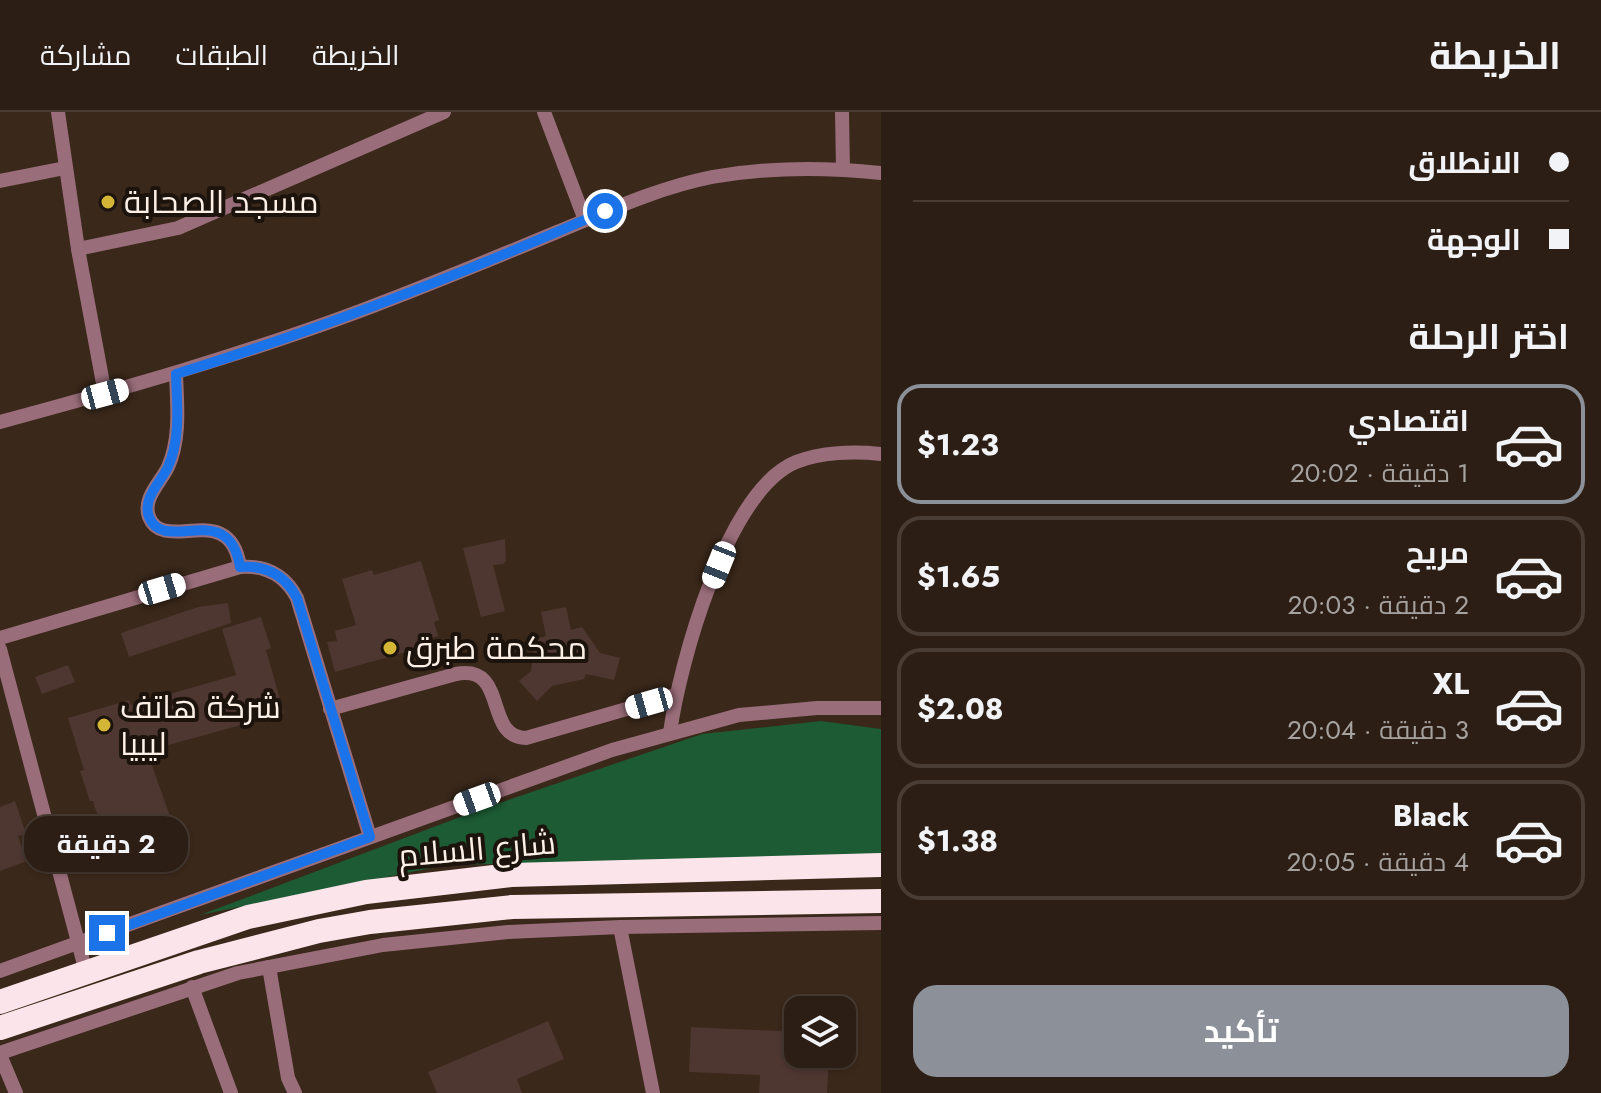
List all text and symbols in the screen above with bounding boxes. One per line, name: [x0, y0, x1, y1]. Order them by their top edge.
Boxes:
text: الخريطة: [1429, 28, 1561, 83]
text: مشاركة: [40, 35, 131, 76]
text: الطبقات: [175, 35, 268, 76]
text: الخريطة: [312, 35, 399, 76]
text: الانطلاق: [1408, 141, 1521, 184]
place label: مسجد الصحابة: [124, 179, 319, 225]
marker: مسجد الصحابة: [99, 193, 117, 211]
route start: [587, 193, 623, 229]
text: الوجهة: [1427, 218, 1521, 261]
text: اختر الرحلة: [1409, 310, 1569, 362]
car: [79, 376, 131, 412]
text: اقتصادي: [1348, 399, 1469, 442]
icon: car: [1493, 408, 1565, 480]
text: $1.23: [917, 423, 999, 466]
text: 1 دقيقة · 20:02: [1290, 454, 1469, 492]
text: مريح: [1406, 531, 1469, 574]
car: [699, 538, 739, 592]
icon: car: [1493, 540, 1565, 612]
text: $1.65: [917, 555, 1000, 598]
car: [136, 571, 188, 607]
text: 2 دقيقة · 20:03: [1287, 586, 1469, 624]
place label: محكمة طبرق: [406, 625, 587, 671]
marker: محكمة طبرق: [381, 639, 399, 657]
text: XL: [1433, 662, 1469, 705]
icon: car: [1493, 672, 1565, 744]
place label: شركة هاتف ليبيا: [120, 684, 281, 767]
car: [623, 685, 675, 721]
text: $2.08: [917, 687, 1004, 730]
text: 3 دقيقة · 20:04: [1287, 711, 1469, 749]
marker: شركة هاتف ليبيا: [95, 716, 113, 734]
car: [450, 780, 504, 818]
text: Black: [1393, 794, 1469, 837]
icon: car: [1493, 804, 1565, 876]
callout: 2 دقيقة: [25, 817, 189, 873]
street label: شارع السلام: [396, 819, 558, 879]
text: $1.38: [917, 819, 998, 862]
text: 2 دقيقة: [57, 825, 155, 863]
text: 4 دقيقة · 20:05: [1287, 843, 1469, 881]
route end: [89, 915, 125, 951]
button: تأكيد: [913, 985, 1569, 1077]
map controls: [784, 996, 856, 1068]
button: layers: [784, 996, 856, 1068]

